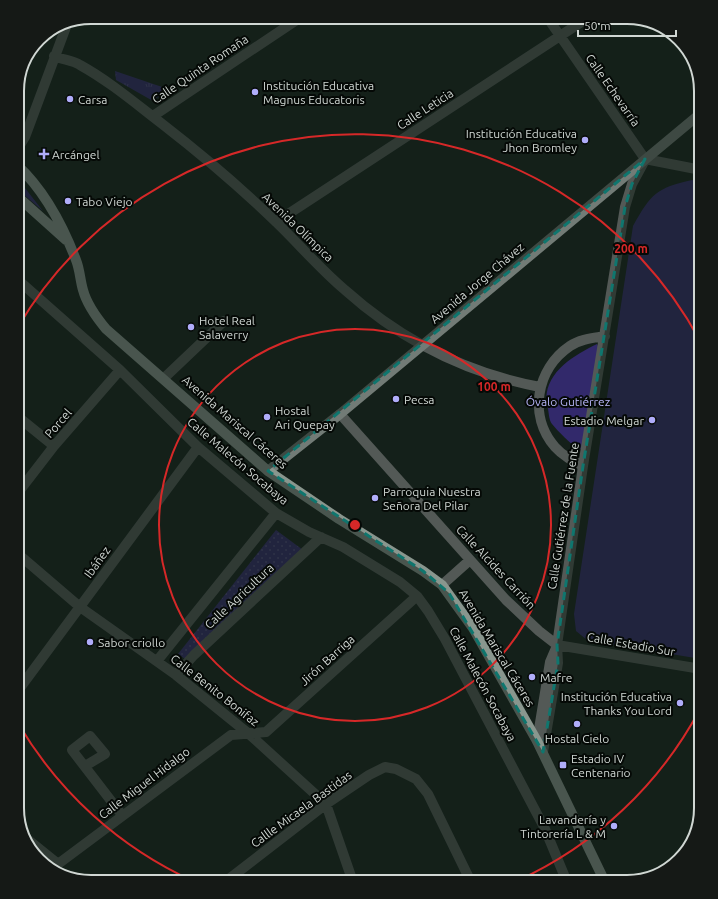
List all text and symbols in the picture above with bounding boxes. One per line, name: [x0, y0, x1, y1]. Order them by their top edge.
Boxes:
scale bar: [578, 12, 676, 38]
text: 50 m: [584, 19, 611, 32]
street label: Calle Quinta Romaña: [150, 32, 250, 106]
street label: Calle Echevarría: [583, 51, 643, 129]
place label: Institución Educativa Magnus Educatoris: [263, 79, 374, 106]
street label: Calle Leticia: [395, 86, 455, 132]
marker: Institución Educativa Magnus Educatoris: [250, 87, 260, 97]
place label: Carsa: [78, 93, 107, 106]
marker: Carsa: [65, 94, 75, 104]
place label: Institución Educativa Jhon Bromley: [466, 127, 577, 154]
marker: Institución Educativa Jhon Bromley: [580, 135, 590, 145]
place label: Arcángel: [52, 148, 100, 161]
marker: Arcángel: [39, 149, 49, 159]
street label: Avenida Olímpica: [260, 190, 336, 264]
place label: Tabo Viejo: [76, 195, 133, 208]
marker: Tabo Viejo: [63, 196, 73, 206]
street label: Avenida Jorge Chávez: [428, 240, 527, 326]
text: 200 m: [614, 242, 648, 255]
place label: Hotel Real Salaverry: [199, 314, 255, 341]
marker: Hotel Real Salaverry: [186, 322, 196, 332]
street label: Avenida Mariscal Cáceres: [180, 373, 290, 471]
text: 100 m: [477, 380, 511, 393]
place label: Pecsa: [404, 393, 435, 406]
marker: Pecsa: [391, 394, 401, 404]
park label: Óvalo Gutiérrez: [526, 395, 611, 408]
place label: Hostal Ari Quepay: [275, 404, 335, 431]
street label: Porcel: [42, 406, 74, 440]
marker: Hostal Ari Quepay: [262, 412, 272, 422]
place label: Estadio Melgar: [564, 414, 644, 427]
street label: Calle Malecón Socabaya: [185, 415, 291, 507]
marker: Estadio Melgar: [647, 415, 657, 425]
street label: Calle Gutiérrez de la Fuente: [545, 442, 581, 590]
place label: Parroquia Nuestra Señora Del Pilar: [383, 485, 481, 512]
marker: Parroquia Nuestra Señora Del Pilar: [370, 493, 380, 503]
centre of rings: [348, 518, 362, 532]
street label: Calle Alcides Carrión: [454, 522, 538, 612]
street label: Ibáñez: [81, 544, 113, 580]
street label: Calle Agricultura: [202, 561, 276, 631]
street label: Avenida Mariscal Cáceres: [457, 587, 537, 709]
street label: Calle Malecón Socabaya: [447, 624, 519, 744]
street label: Calle Estadio Sur: [586, 630, 677, 658]
street label: Jirón Barriga: [297, 632, 357, 688]
place label: Sabor criollo: [98, 636, 165, 649]
marker: Sabor criollo: [85, 637, 95, 647]
street label: Calle Benito Bonifaz: [168, 652, 262, 729]
place label: Mafre: [540, 671, 572, 684]
marker: Mafre: [527, 672, 537, 682]
place label: Institución Educativa Thanks You Lord: [561, 690, 672, 717]
marker: Institución Educativa Thanks You Lord: [675, 698, 685, 708]
marker: Hostal Cielo: [572, 719, 582, 729]
place label: Hostal Cielo: [545, 732, 609, 745]
street label: Calle Miguel Hidalgo: [96, 745, 192, 821]
place label: Estadio IV Centenario: [571, 752, 631, 779]
marker: Estadio IV Centenario: [558, 760, 568, 770]
street label: Callle Micaela Bastidas: [248, 768, 354, 850]
place label: Lavandería y Tintorería L & M: [520, 813, 606, 840]
marker: Lavandería y Tintorería L & M: [609, 821, 619, 831]

